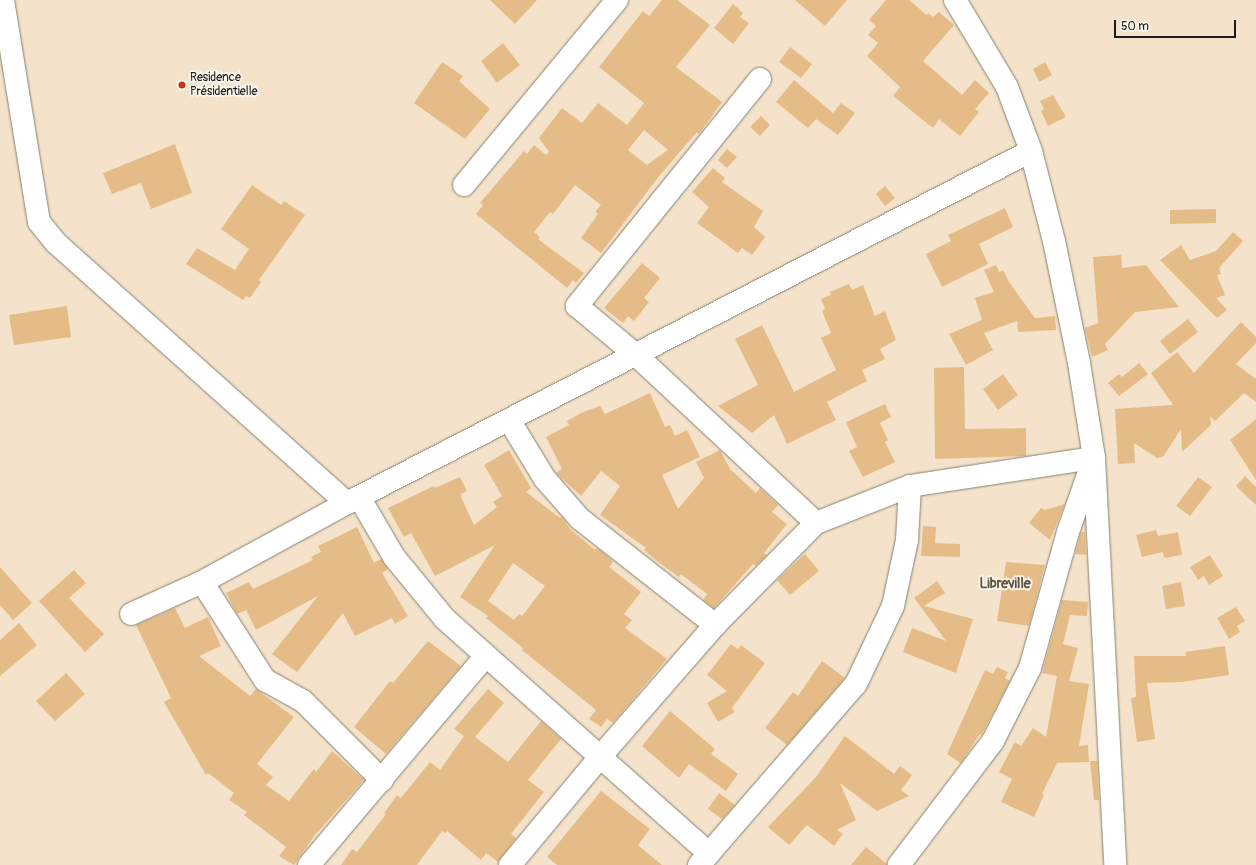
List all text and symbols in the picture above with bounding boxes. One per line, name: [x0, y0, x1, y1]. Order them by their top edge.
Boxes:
scale bar: [1116, 12, 1238, 38]
text: 50 m: [1121, 19, 1149, 34]
place label: Residence Présidentielle: [190, 71, 257, 99]
marker: Residence Présidentielle: [177, 80, 187, 90]
district label: Libreville: [979, 576, 1031, 592]

